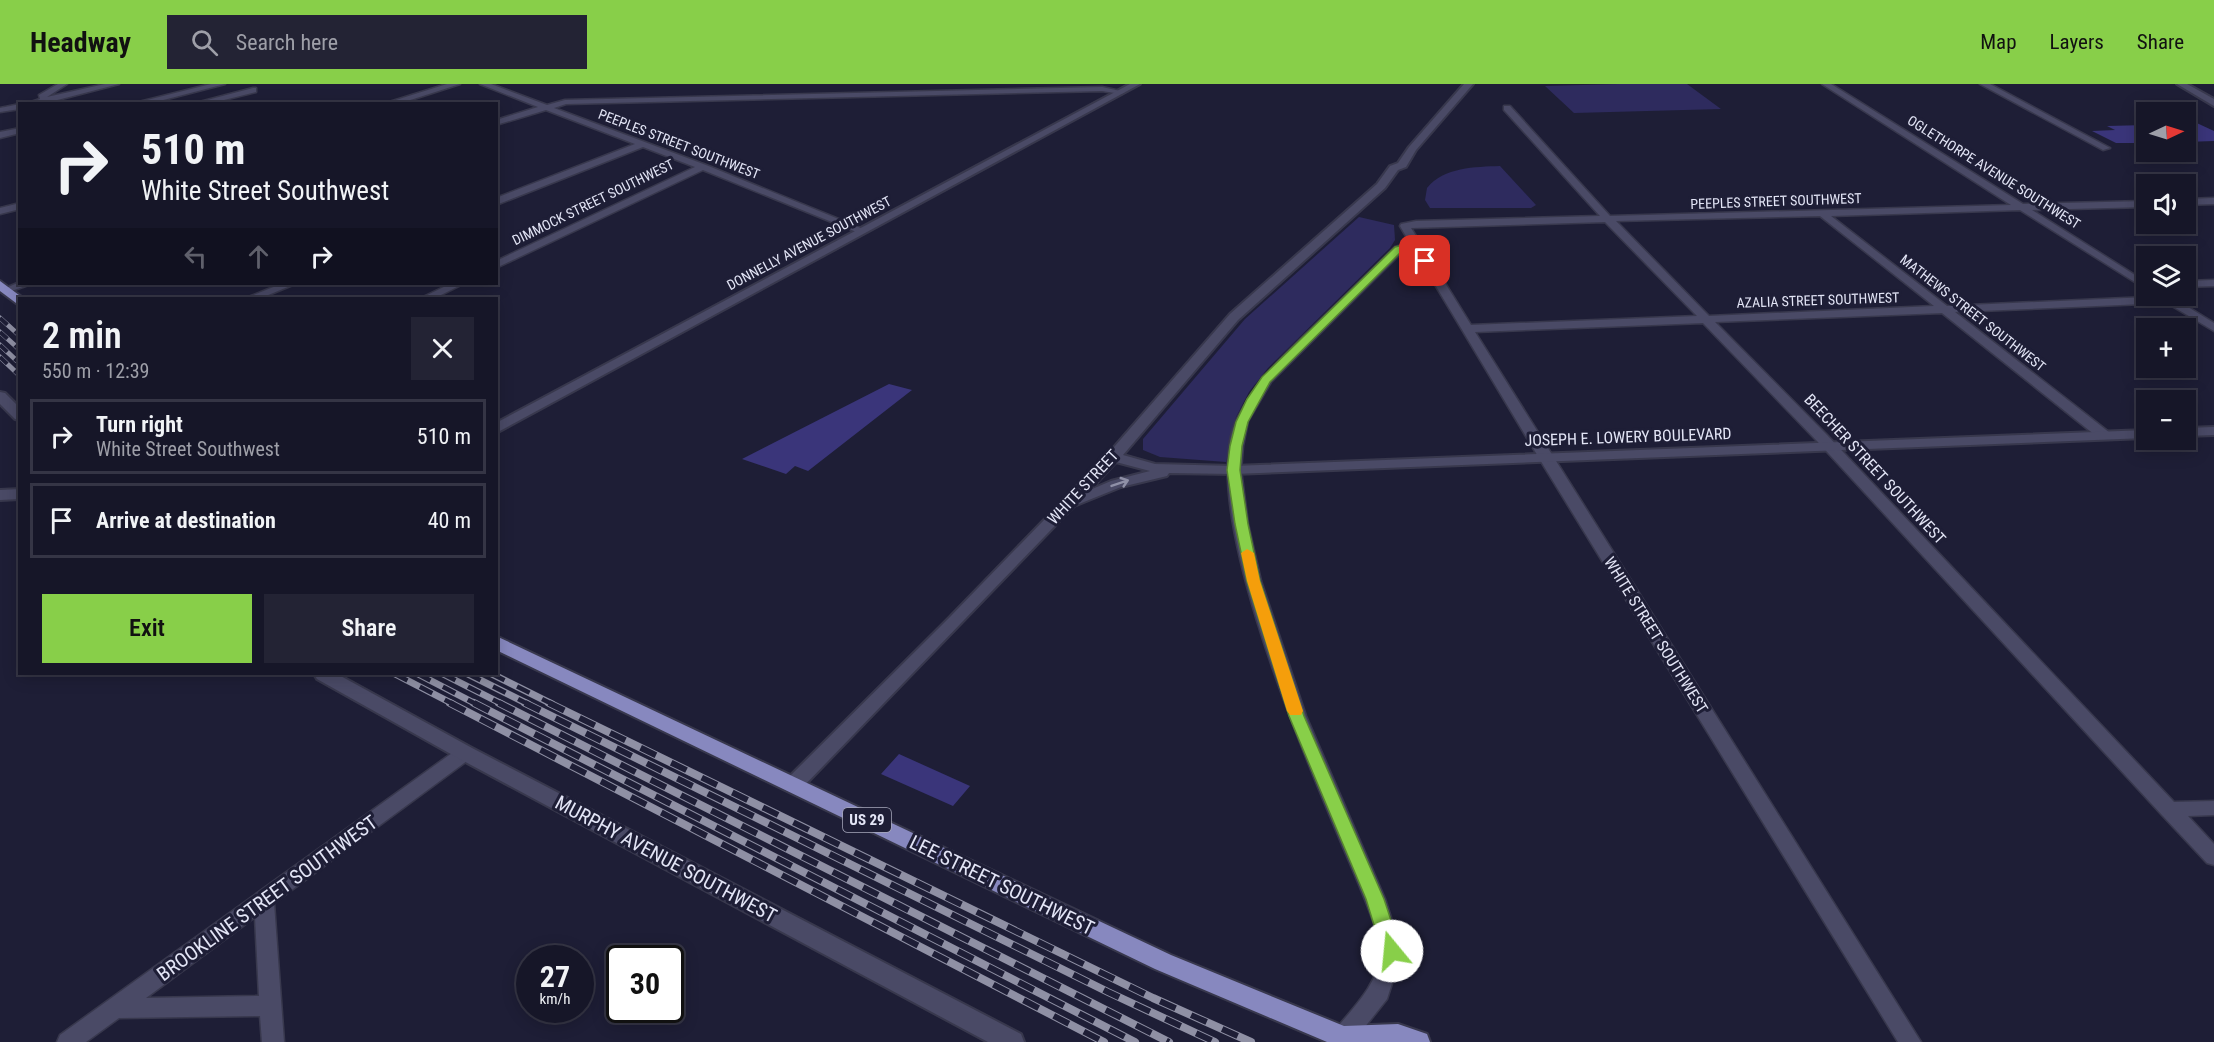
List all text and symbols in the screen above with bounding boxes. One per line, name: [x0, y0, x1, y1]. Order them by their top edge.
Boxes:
search box: [167, 15, 587, 69]
text: Headway: [30, 26, 131, 59]
icon: search: [188, 26, 221, 59]
text: Search here: [236, 30, 338, 55]
text: Map: [1980, 30, 2017, 54]
text: Layers: [2050, 30, 2104, 54]
text: Share: [2137, 30, 2184, 54]
north arrow: [2136, 102, 2196, 162]
map controls: [2136, 102, 2196, 450]
street label: PEEPLES STREET SOUTHWEST: [596, 106, 762, 182]
street label: OGLETHORPE AVENUE SOUTHWEST: [1905, 112, 2083, 232]
text: 510 m: [141, 125, 246, 174]
icon: right: [42, 126, 120, 204]
street label: DIMMOCK STREET SOUTHWEST: [510, 156, 676, 248]
button: sound: [2136, 174, 2196, 234]
text: White Street Southwest: [141, 175, 389, 207]
street label: PEEPLES STREET SOUTHWEST: [1690, 190, 1862, 212]
street label: DONNELLY AVENUE SOUTHWEST: [724, 193, 894, 293]
pin: [1399, 235, 1450, 286]
icon: left: [179, 240, 212, 273]
icon: ahead: [242, 240, 275, 273]
icon: right: [305, 240, 338, 273]
icon: arrive: [1408, 244, 1441, 277]
button: layers: [2136, 246, 2196, 306]
street label: MATHEWS STREET SOUTHWEST: [1897, 251, 2049, 375]
street label: AZALIA STREET SOUTHWEST: [1736, 289, 1900, 311]
text: 2 min: [42, 315, 122, 357]
button: close: [411, 317, 474, 380]
button: +: [2136, 318, 2196, 378]
text: 550 m · 12:39: [42, 359, 149, 383]
street label: BEECHER STREET SOUTHWEST: [1800, 390, 1950, 548]
button: −: [2136, 390, 2196, 450]
text: Turn right: [96, 412, 183, 437]
icon: right: [45, 420, 78, 453]
text: 510 m: [417, 424, 471, 449]
street label: JOSEPH E. LOWERY BOULEVARD: [1524, 424, 1732, 450]
text: White Street Southwest: [96, 437, 280, 461]
street label: WHITE STREET: [1044, 446, 1122, 528]
one-way arrow: [1110, 476, 1129, 487]
icon: arrive: [45, 504, 78, 537]
text: Arrive at destination: [96, 508, 276, 533]
text: 40 m: [428, 508, 471, 533]
street label: WHITE STREET SOUTHWEST: [1600, 553, 1712, 717]
button: Exit: [42, 594, 252, 663]
button: Share: [264, 594, 474, 663]
street label: MURPHY AVENUE SOUTHWEST: [551, 790, 781, 928]
road number: US 29: [843, 808, 891, 832]
street label: BROOKLINE STREET SOUTHWEST: [152, 810, 382, 986]
street label: LEE STREET SOUTHWEST: [906, 830, 1098, 940]
position arrow: [1360, 919, 1424, 983]
speed limit sign: 30: [606, 945, 684, 1023]
text: 27: [540, 959, 570, 994]
text: km/h: [540, 990, 570, 1008]

